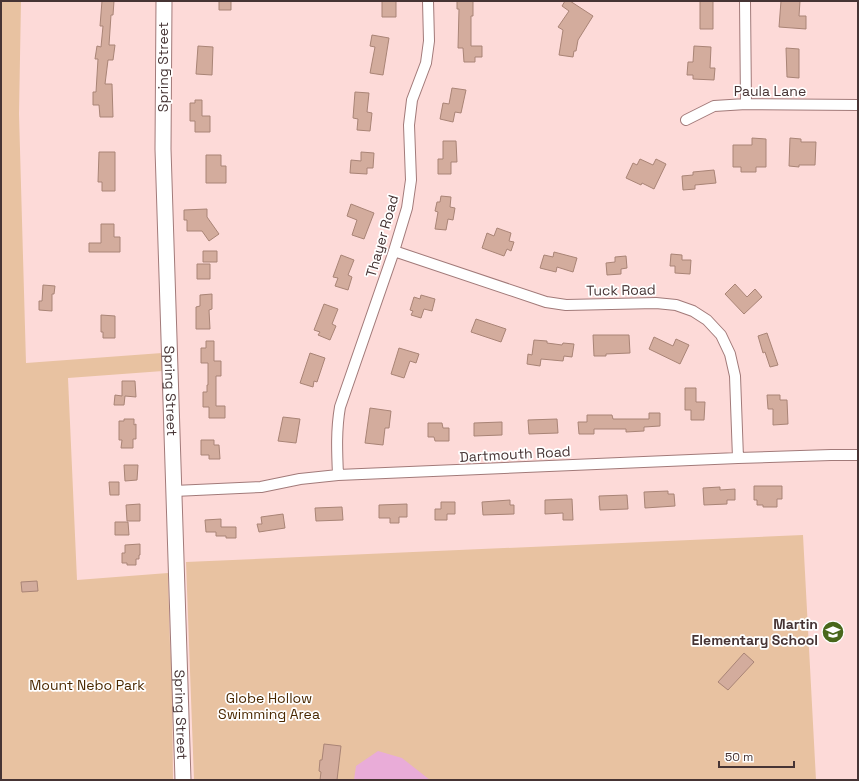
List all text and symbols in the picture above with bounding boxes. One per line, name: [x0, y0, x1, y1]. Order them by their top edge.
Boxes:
street label: Spring Street: [154, 22, 172, 112]
street label: Paula Lane: [734, 82, 806, 100]
street label: Thayer Road: [362, 193, 402, 279]
street label: Tuck Road: [586, 280, 656, 300]
street label: Spring Street: [160, 345, 181, 436]
street label: Dartmouth Road: [459, 442, 571, 466]
place label: Martin Elementary School: [692, 615, 818, 649]
school or university icon: Martin Elementary School: [820, 619, 846, 645]
street label: Spring Street: [171, 669, 191, 760]
park label: Mount Nebo Park: [29, 676, 145, 694]
park label: Globe Hollow Swimming Area: [218, 689, 320, 723]
scale bar: [719, 743, 794, 769]
text: 50 m: [725, 749, 753, 765]

